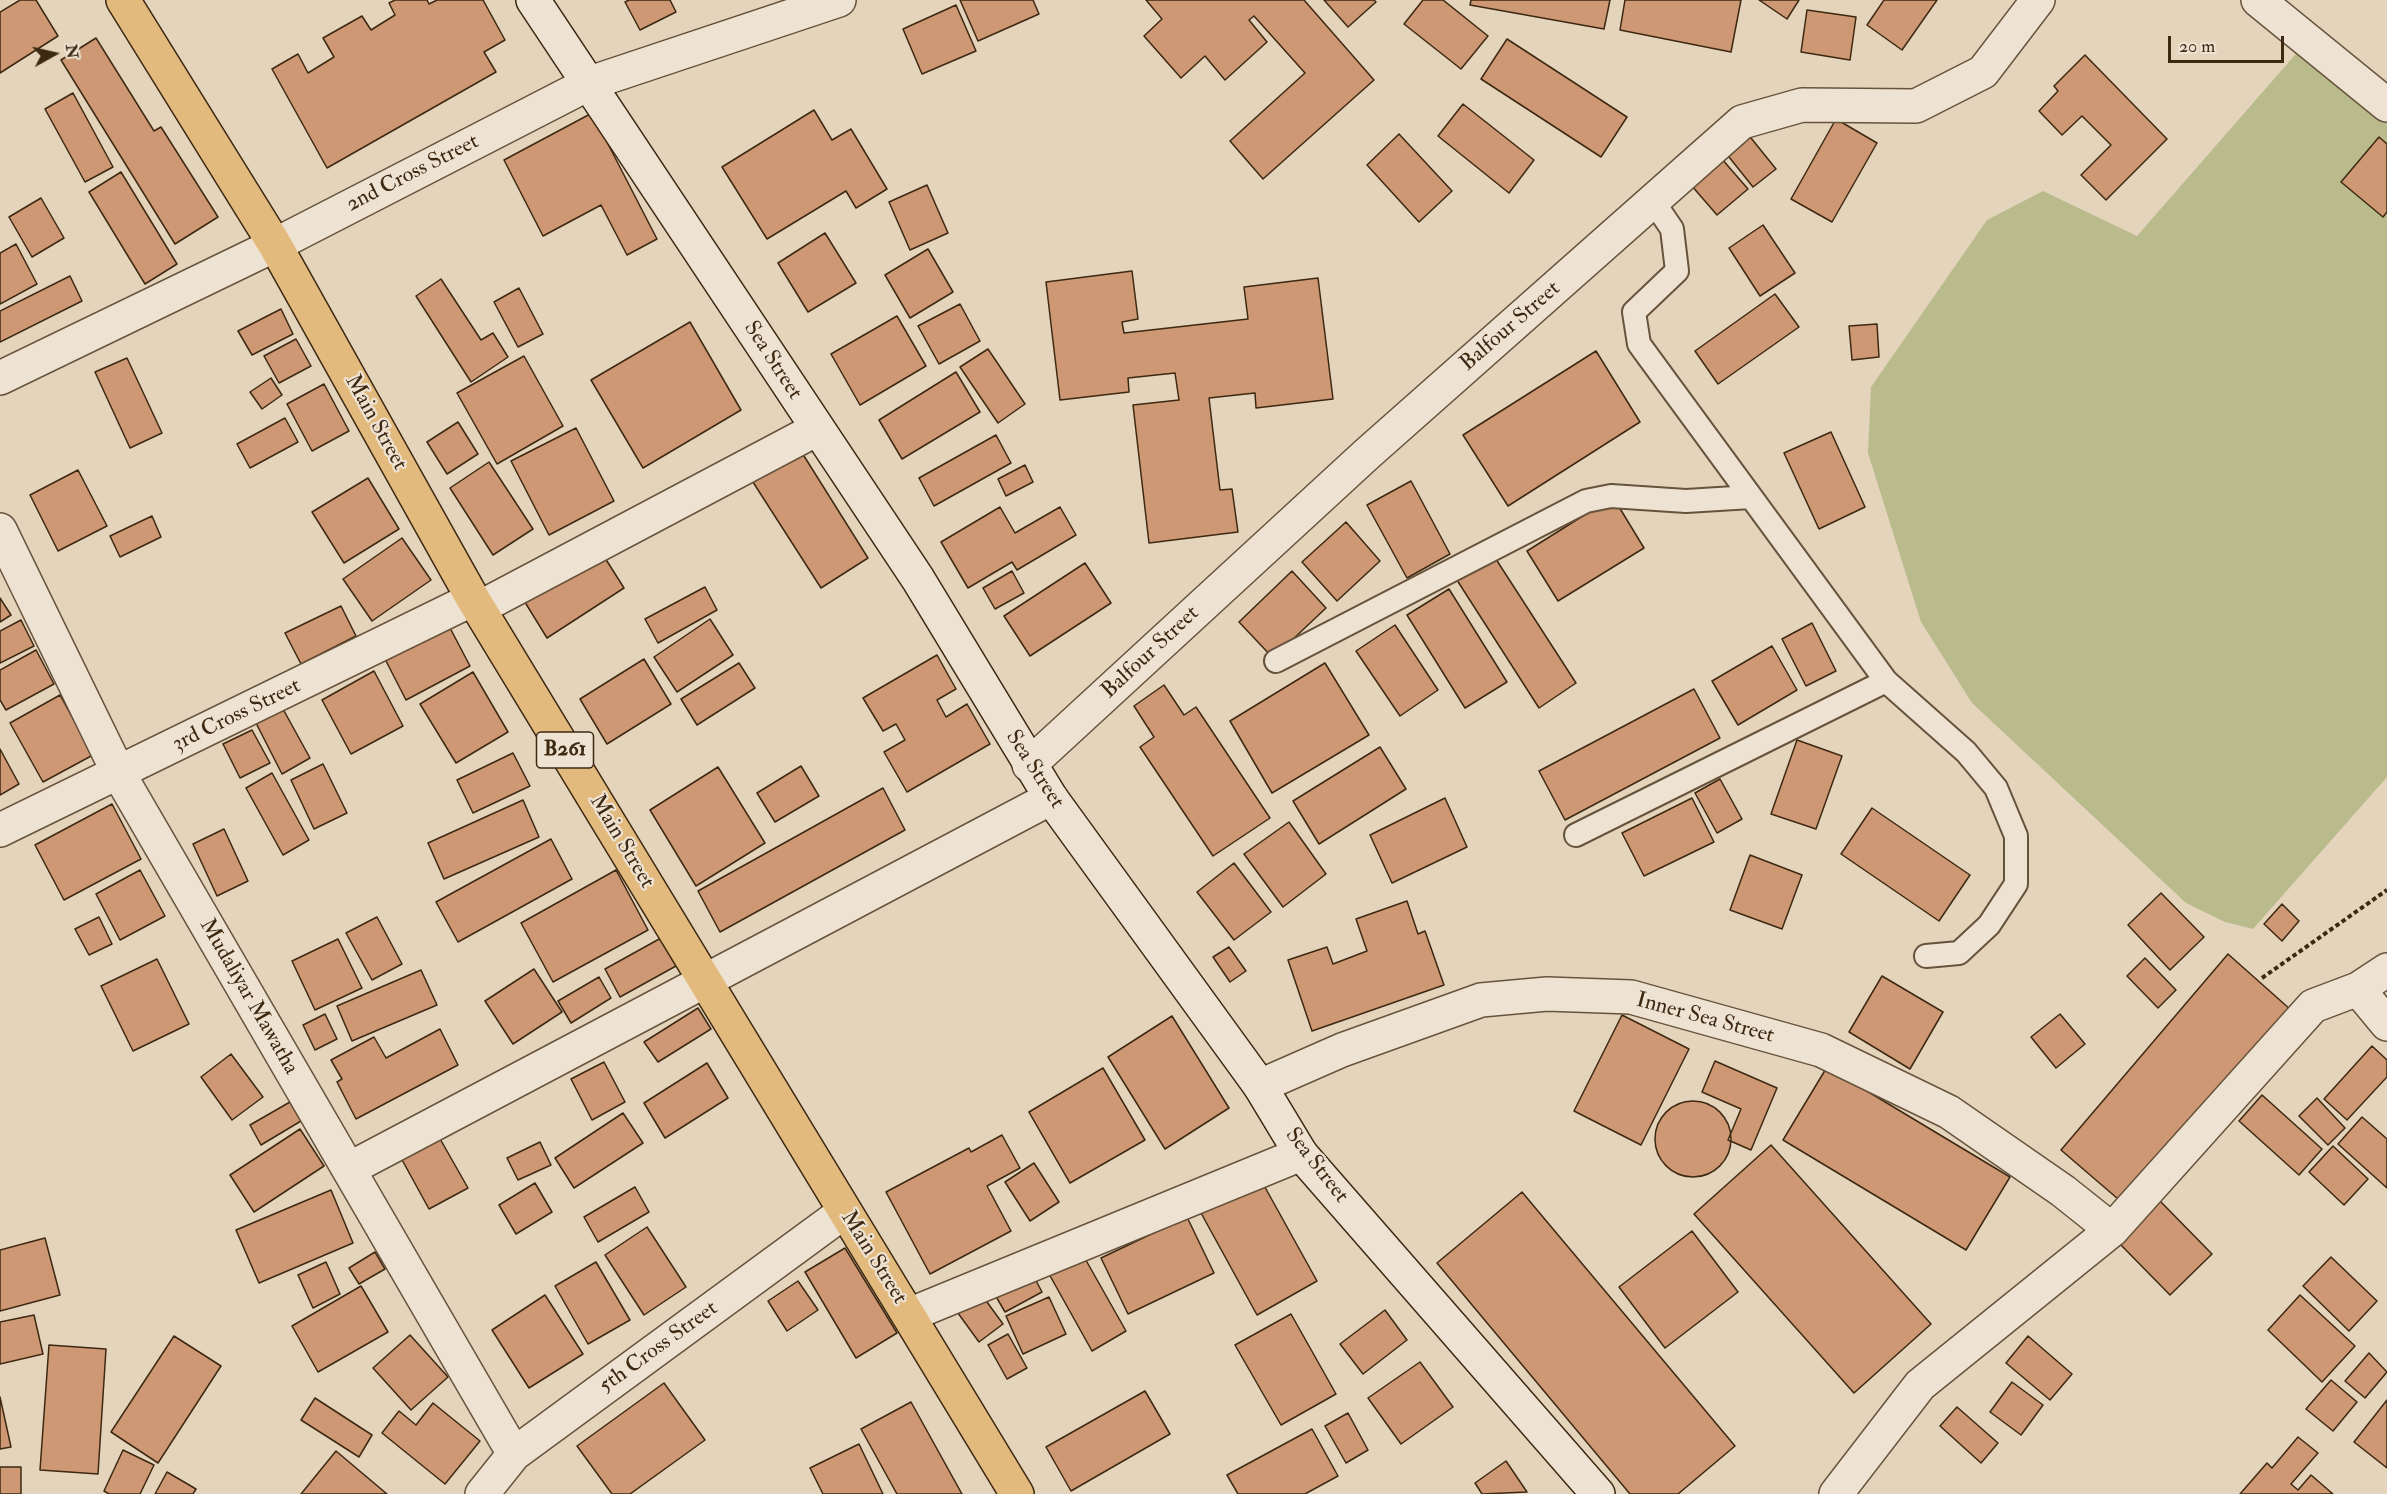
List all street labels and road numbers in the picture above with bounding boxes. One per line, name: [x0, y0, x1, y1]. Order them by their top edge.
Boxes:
street label: 2nd Cross Street: [342, 129, 484, 219]
street label: Balfour Street: [1456, 276, 1566, 378]
street label: Sea Street: [737, 317, 807, 405]
street label: Main Street: [338, 371, 412, 475]
street label: Balfour Street: [1097, 601, 1205, 705]
street label: 3rd Cross Street: [169, 674, 305, 758]
street label: Sea Street: [999, 726, 1069, 814]
road number: B261: [536, 732, 594, 768]
street label: Main Street: [583, 790, 659, 894]
street label: Mudaliyar Mawatha: [193, 914, 303, 1080]
street label: Inner Sea Street: [1633, 988, 1777, 1050]
street label: Sea Street: [1278, 1123, 1354, 1209]
street label: Main Street: [834, 1206, 912, 1310]
street label: 5th Cross Street: [594, 1296, 724, 1400]

